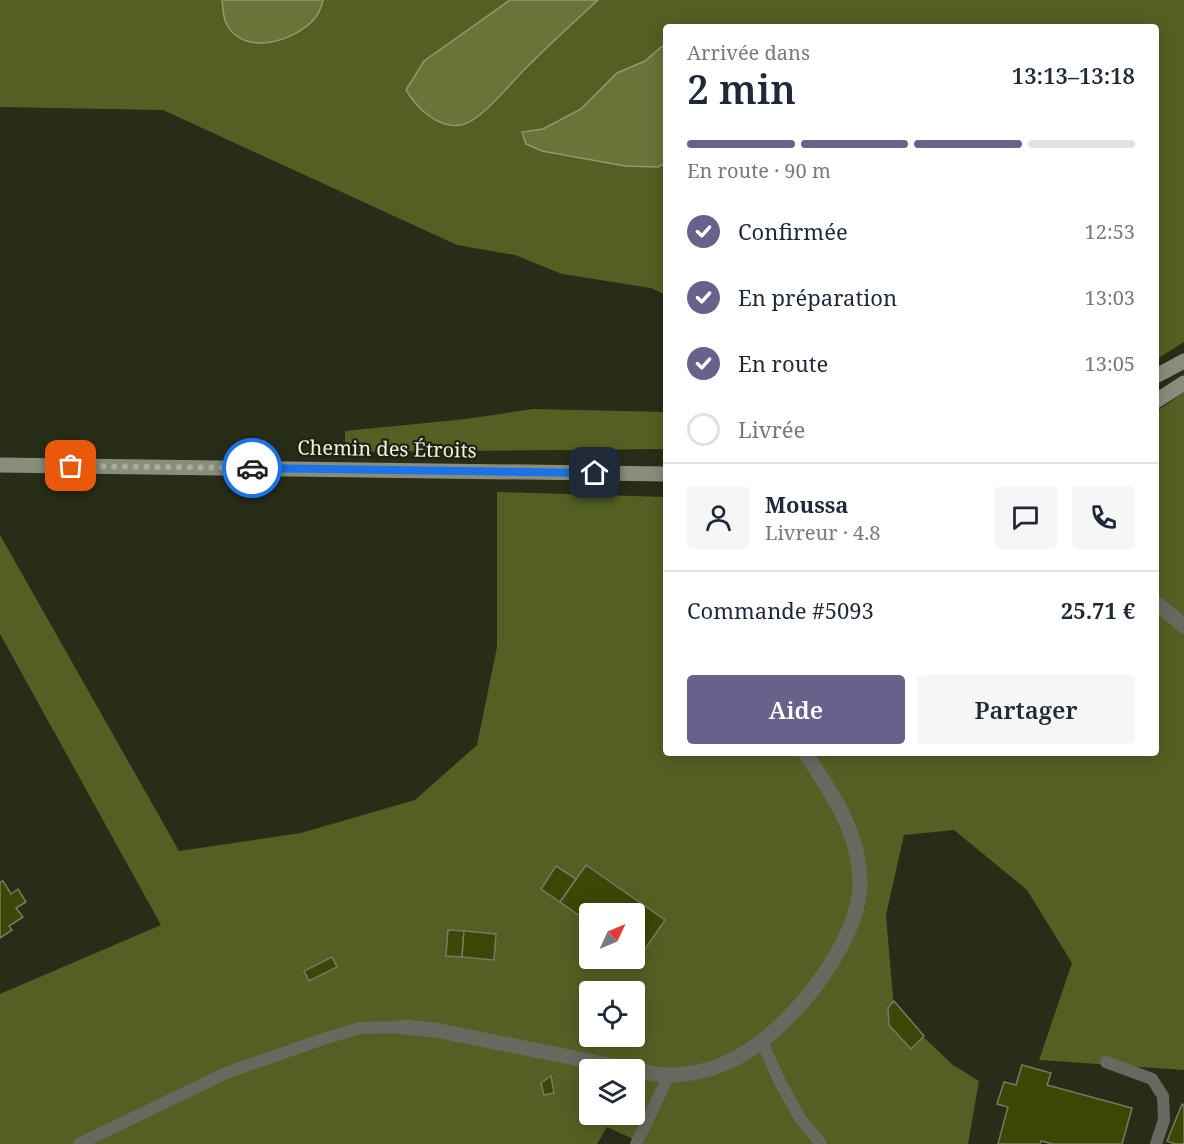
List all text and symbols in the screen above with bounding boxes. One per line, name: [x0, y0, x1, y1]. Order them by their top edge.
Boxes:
text: Arrivée dans: [687, 39, 810, 66]
text: 13:13–13:18: [1012, 60, 1135, 90]
text: 2 min: [687, 62, 796, 115]
text: En route · 90 m: [687, 157, 831, 184]
icon: check: [687, 215, 720, 248]
text: Confirmée: [738, 216, 848, 246]
text: 12:53: [1085, 218, 1135, 245]
icon: check: [687, 281, 720, 314]
text: En préparation: [738, 282, 897, 312]
text: 13:03: [1085, 284, 1135, 311]
icon: check: [687, 347, 720, 380]
text: En route: [738, 348, 828, 378]
text: 13:05: [1085, 350, 1135, 377]
text: Livrée: [738, 414, 805, 444]
street label: Chemin des Étroits: [297, 433, 477, 464]
courier: [222, 438, 282, 498]
pin: [45, 440, 96, 491]
pin: [569, 447, 620, 498]
icon: bag: [54, 449, 87, 482]
icon: car: [236, 452, 269, 485]
icon: home: [578, 456, 611, 489]
button: person: [687, 486, 750, 549]
button: chat: [994, 486, 1057, 549]
button: phone: [1072, 486, 1135, 549]
text: Moussa: [765, 489, 849, 519]
text: Livreur · 4.8: [765, 519, 880, 546]
text: Commande #5093: [687, 595, 874, 625]
text: 25.71 €: [1061, 595, 1135, 625]
button: Aide: [687, 675, 905, 744]
button: Partager: [917, 675, 1135, 744]
north arrow: [579, 903, 645, 969]
map controls: [579, 903, 645, 1125]
button: locate: [579, 981, 645, 1047]
button: layers: [579, 1059, 645, 1125]

